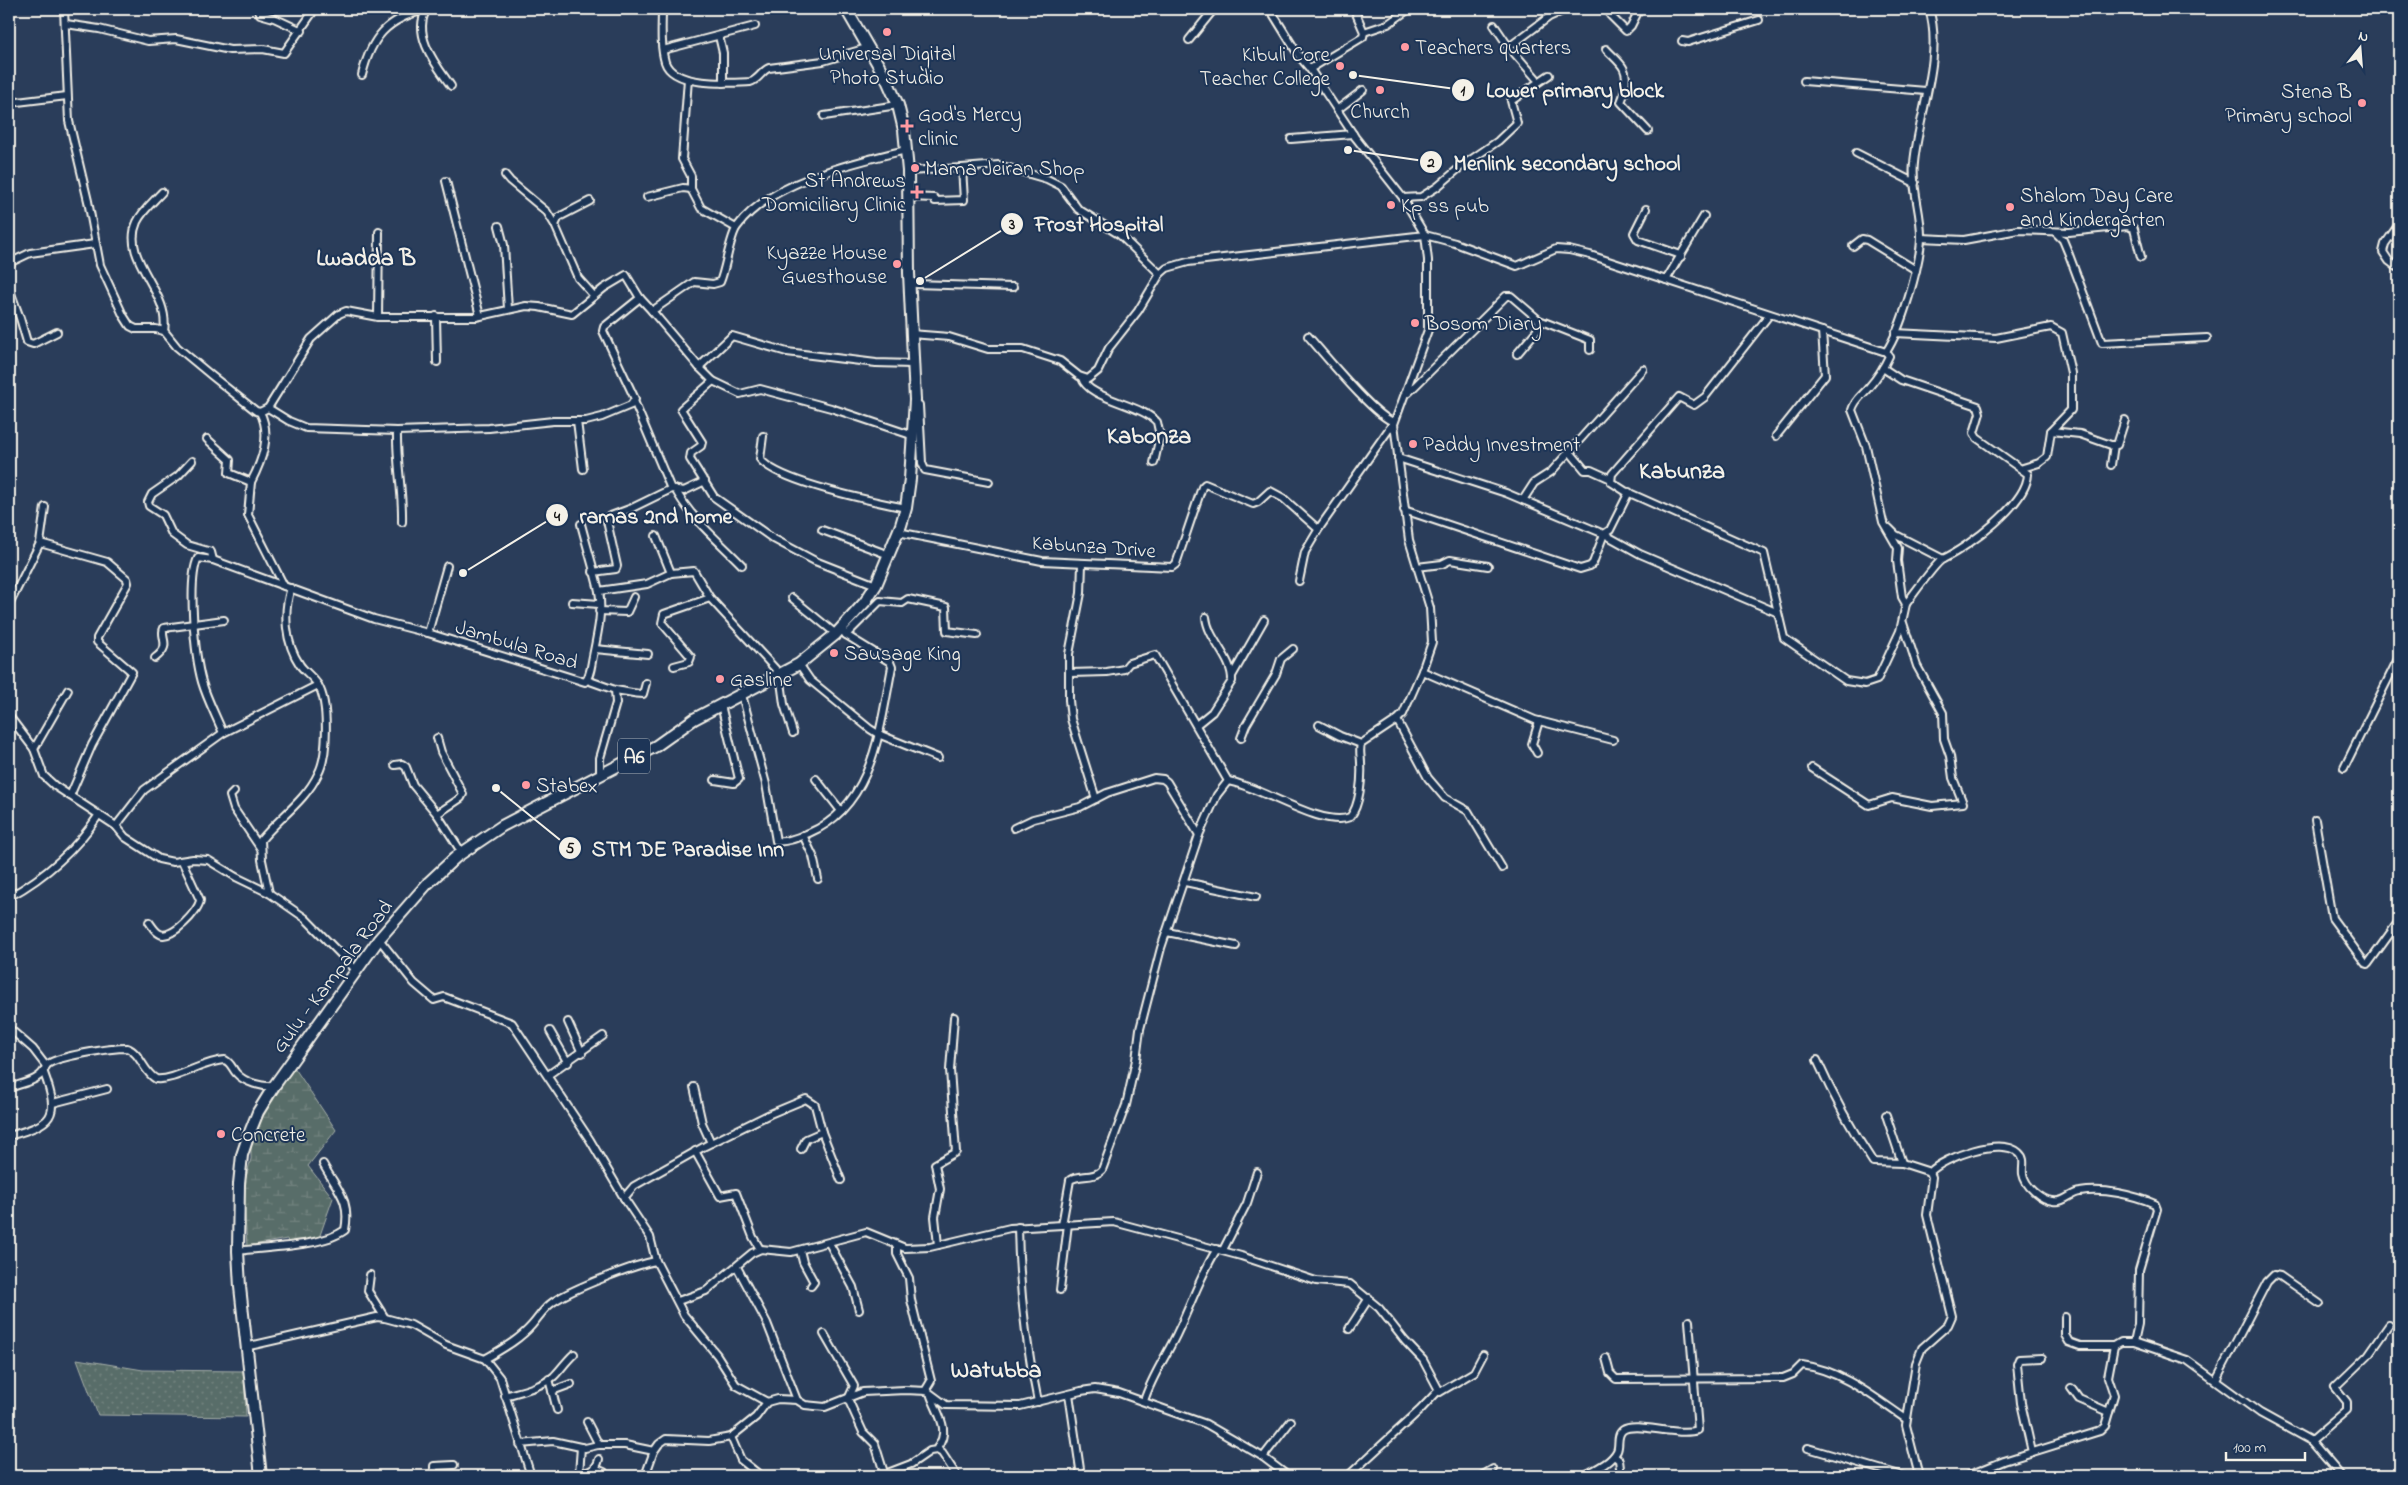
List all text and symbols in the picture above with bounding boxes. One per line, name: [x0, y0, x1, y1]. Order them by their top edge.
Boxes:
north arrow: [2336, 22, 2386, 72]
marker: Universal Digital Photo Studio: [881, 26, 893, 38]
text: N: [2356, 26, 2371, 48]
place label: Teachers quarters: [1415, 34, 1571, 64]
place label: Universal Digital Photo Studio: [818, 40, 956, 94]
place label: Kibuli Core Teacher College: [1200, 41, 1331, 97]
marker: Teachers quarters: [1399, 41, 1411, 53]
marker: Kibuli Core Teacher College: [1334, 60, 1346, 72]
callout: Lower primary block: [1451, 71, 1674, 108]
text: Lower primary block: [1486, 76, 1665, 109]
place label: Stena B Primary school: [2225, 78, 2352, 134]
text: 1: [1461, 80, 1466, 102]
marker: Church: [1374, 84, 1386, 96]
marker: Stena B Primary school: [2356, 97, 2368, 109]
place label: Church: [1350, 98, 1410, 128]
place label: God's Mercy clinic: [918, 101, 1022, 155]
marker: God's Mercy clinic: [900, 119, 914, 133]
callout: Menlink secondary school: [1419, 143, 1691, 180]
text: Menlink secondary school: [1454, 149, 1681, 182]
text: 2: [1426, 152, 1435, 174]
place label: Mama Jeiran Shop: [925, 155, 1085, 185]
marker: Mama Jeiran Shop: [909, 162, 921, 174]
place label: St Andrews Domiciliary Clinic: [761, 167, 907, 223]
place label: Shalom Day Care and Kindergarten: [2020, 182, 2174, 238]
marker: St Andrews Domiciliary Clinic: [910, 185, 924, 199]
place label: Kp ss pub: [1401, 192, 1489, 222]
marker: Kp ss pub: [1385, 199, 1397, 211]
marker: Shalom Day Care and Kindergarten: [2004, 201, 2016, 213]
callout: Frost Hospital: [1000, 205, 1174, 242]
text: Frost Hospital: [1033, 210, 1164, 242]
text: 3: [1008, 214, 1015, 236]
place label: Kyazze House Guesthouse: [766, 239, 888, 293]
district label: Lwadda B: [316, 242, 416, 277]
marker: Kyazze House Guesthouse: [891, 258, 903, 270]
place label: Bosom Diary: [1424, 310, 1542, 342]
marker: Bosom Diary: [1409, 317, 1421, 329]
district label: Kabonza: [1107, 420, 1191, 455]
place label: Paddy Investment: [1423, 431, 1580, 463]
marker: Paddy Investment: [1407, 438, 1419, 450]
district label: Kabunza: [1639, 455, 1725, 490]
callout: ramas 2nd home: [544, 497, 742, 534]
text: ramas 2nd home: [580, 502, 734, 534]
text: 4: [553, 506, 561, 528]
street label: Kabunza Drive: [1031, 529, 1157, 567]
street label: Jambula Road: [451, 613, 582, 679]
place label: Sausage King: [844, 640, 961, 672]
marker: Sausage King: [828, 647, 840, 659]
place label: Gasline: [730, 666, 793, 696]
marker: Gasline: [714, 673, 726, 685]
road number: A6: [618, 738, 650, 774]
place label: Stabex: [536, 772, 598, 802]
marker: Stabex: [520, 779, 532, 791]
callout: STM DE Paradise Inn: [557, 830, 794, 867]
text: STM DE Paradise Inn: [592, 835, 784, 867]
text: 5: [566, 838, 575, 860]
street label: Gulu - Kampala Road: [266, 894, 401, 1060]
place label: Concrete: [231, 1121, 306, 1151]
marker: Concrete: [215, 1128, 227, 1140]
district label: Watubba: [951, 1354, 1041, 1389]
scale bar: [2226, 1430, 2304, 1462]
text: 100 m: [2233, 1437, 2266, 1459]

